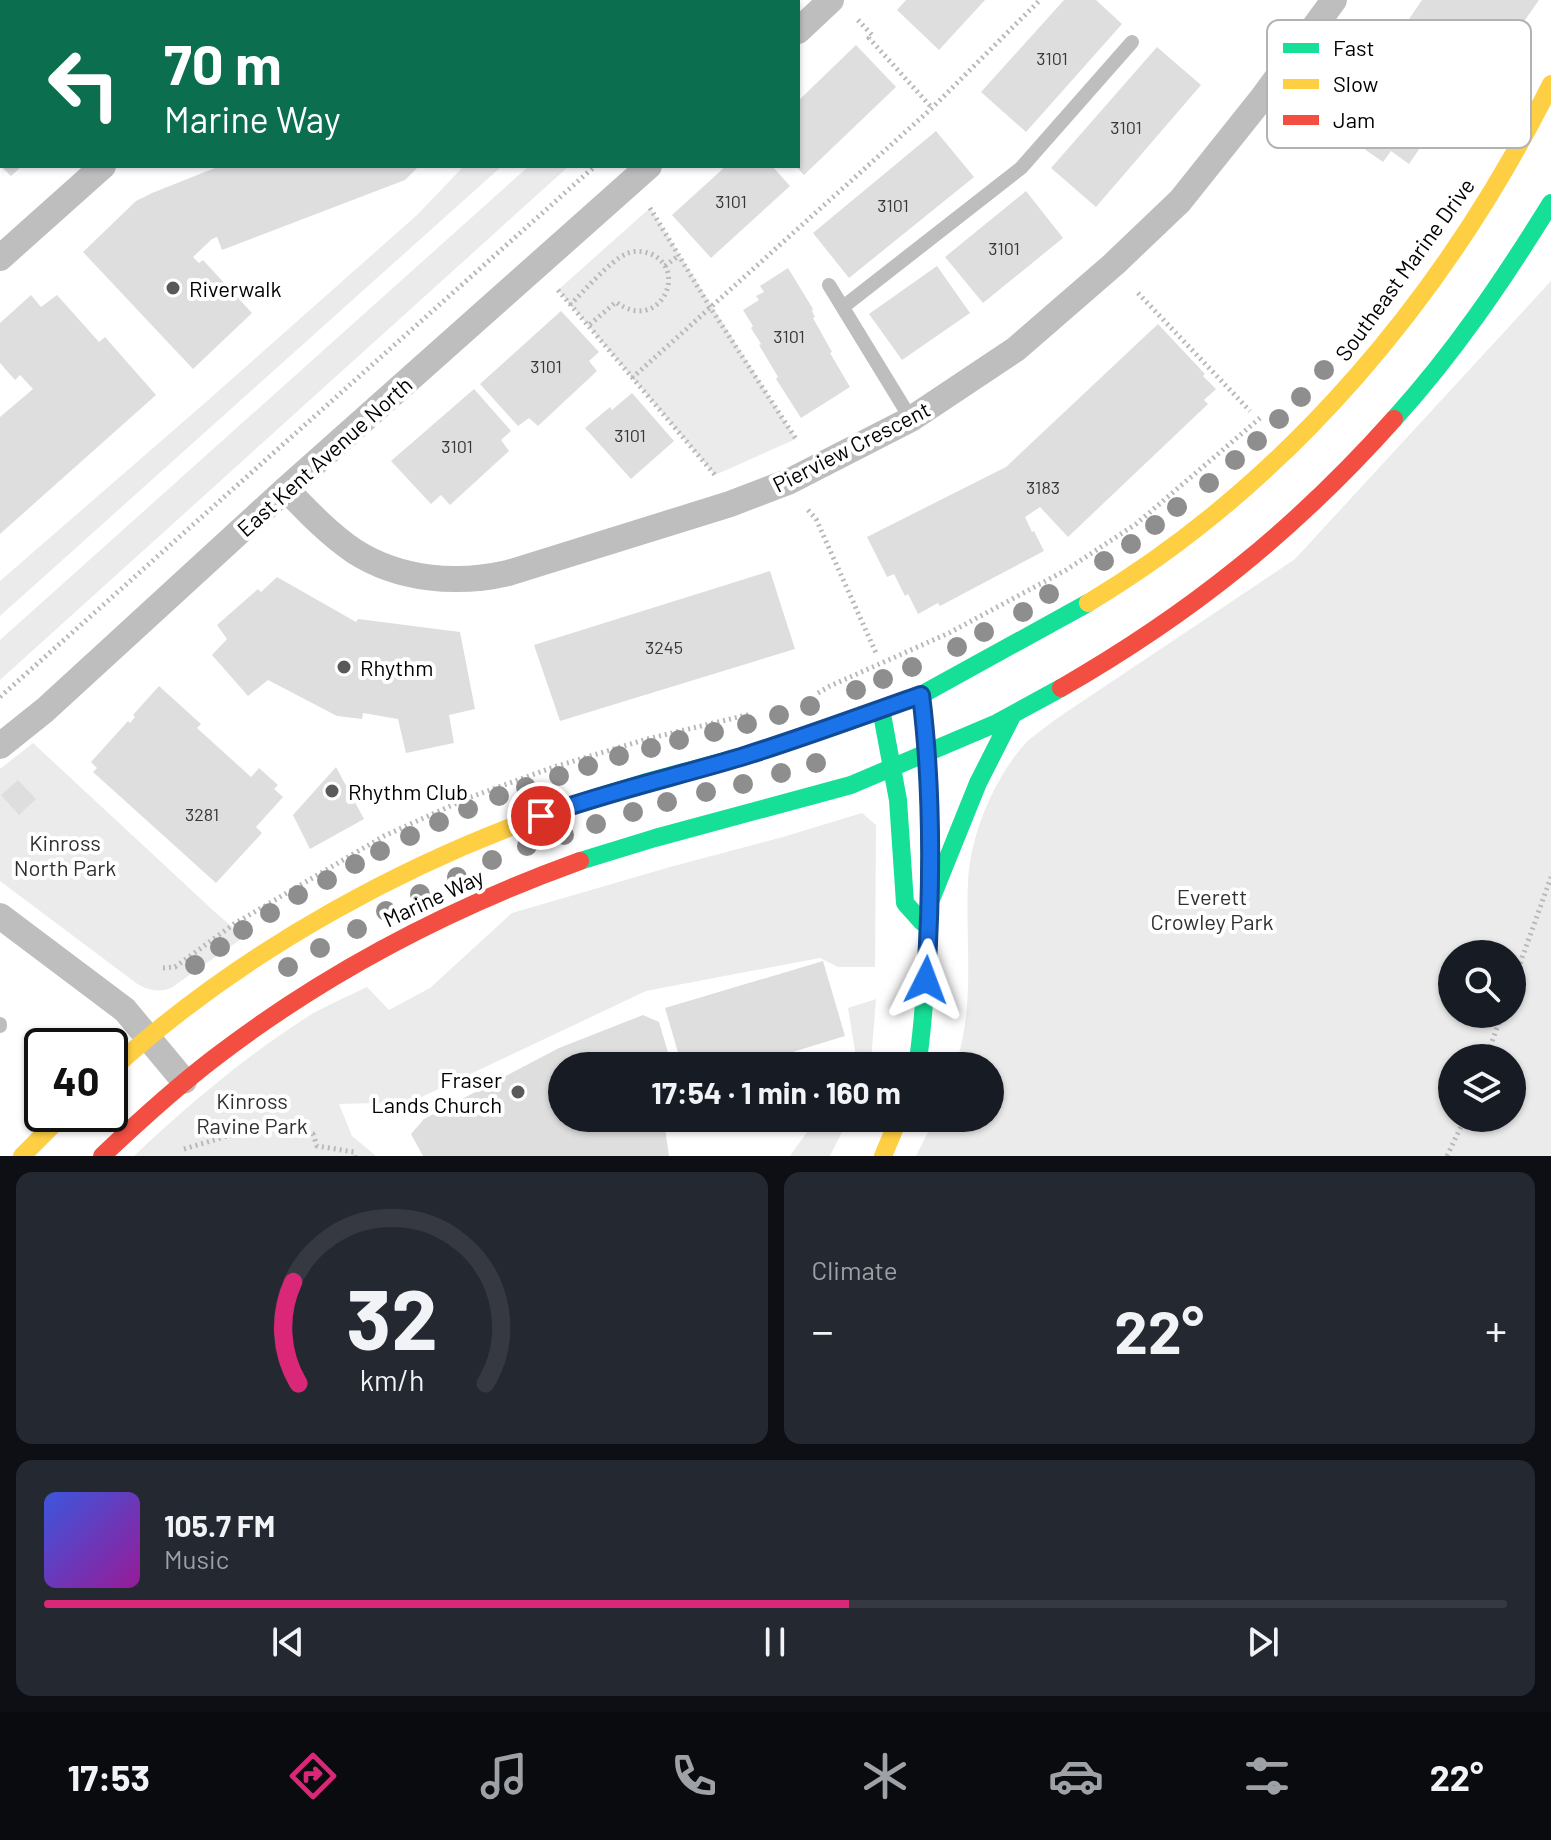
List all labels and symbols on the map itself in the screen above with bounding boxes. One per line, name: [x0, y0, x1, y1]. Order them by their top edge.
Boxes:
legend: [1267, 20, 1531, 148]
text: Fast: [1333, 34, 1375, 60]
house number: 3101: [1036, 47, 1068, 69]
text: Slow: [1333, 70, 1378, 96]
text: Jam: [1333, 106, 1375, 132]
house number: 3101: [1110, 116, 1142, 138]
street label: Southeast Marine Drive: [1329, 173, 1479, 365]
house number: 3101: [715, 190, 747, 212]
house number: 3101: [877, 194, 909, 216]
house number: 3101: [988, 237, 1020, 259]
place label: Riverwalk: [189, 275, 281, 301]
marker: Riverwalk: [164, 279, 182, 297]
house number: 3101: [773, 325, 805, 347]
house number: 3101: [530, 355, 562, 377]
street label: East Kent Avenue North: [231, 371, 417, 541]
street label: Pierview Crescent: [768, 395, 934, 497]
house number: 3101: [614, 424, 646, 446]
house number: 3101: [441, 435, 473, 457]
house number: 3183: [1026, 476, 1060, 498]
house number: 3245: [645, 636, 683, 658]
place label: Rhythm: [360, 654, 433, 680]
marker: Rhythm: [335, 658, 353, 676]
place label: Rhythm Club: [348, 778, 468, 804]
marker: Rhythm Club: [323, 782, 341, 800]
pin: [507, 782, 575, 850]
house number: 3281: [185, 803, 219, 825]
park label: Kinross North Park: [14, 829, 116, 880]
street label: Marine Way: [379, 862, 487, 932]
park label: Everett Crowley Park: [1151, 883, 1273, 934]
position arrow: [884, 938, 968, 1022]
speed limit sign: 40: [24, 1028, 128, 1132]
place label: Fraser Lands Church: [371, 1066, 502, 1117]
marker: Fraser Lands Church: [509, 1083, 527, 1101]
park label: Kinross Ravine Park: [196, 1087, 308, 1138]

